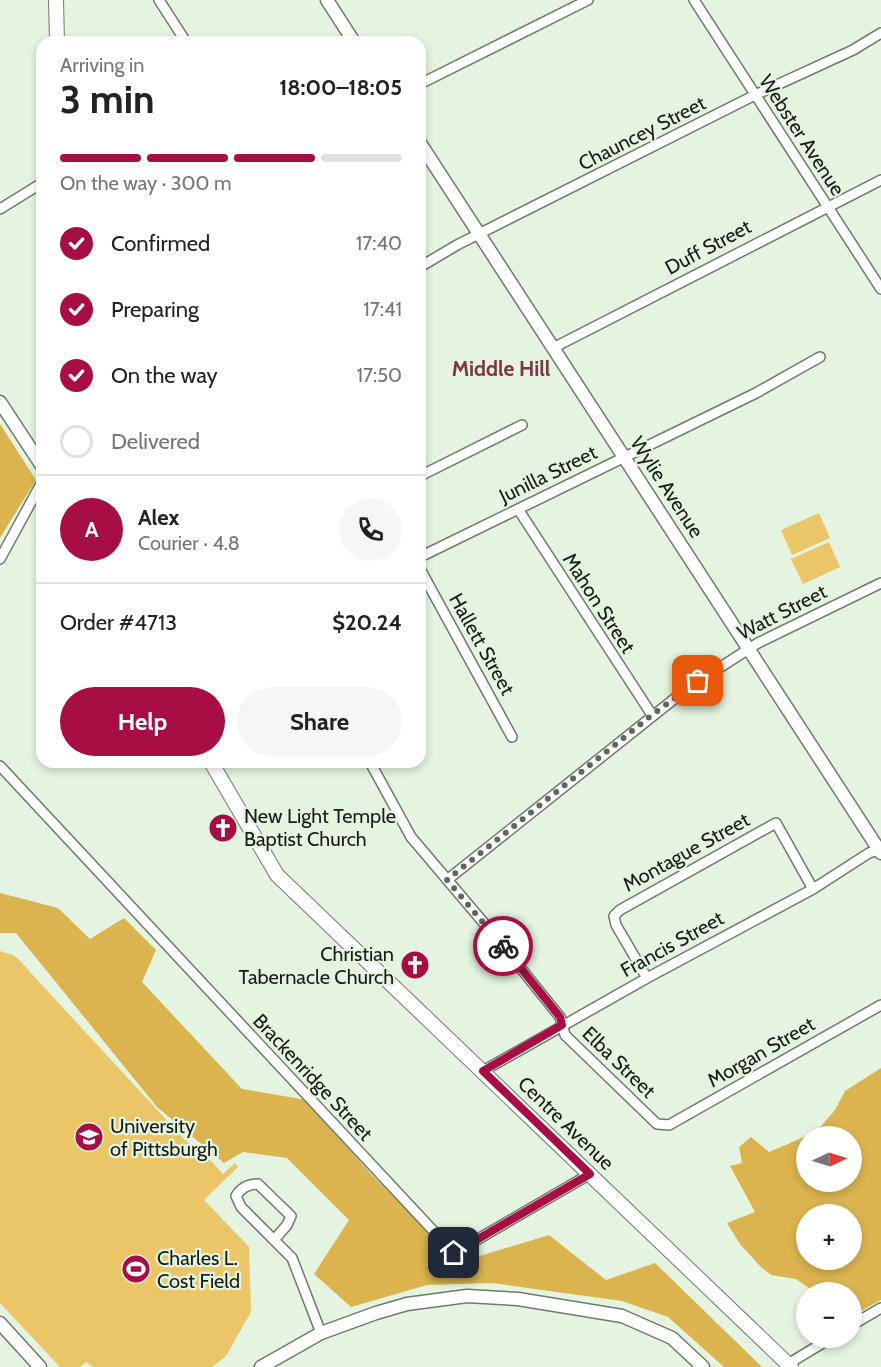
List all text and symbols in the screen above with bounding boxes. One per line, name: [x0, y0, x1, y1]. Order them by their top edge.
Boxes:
text: Arriving in: [60, 53, 144, 77]
street label: Webster Avenue: [754, 70, 850, 200]
text: 18:00–18:05: [279, 74, 402, 101]
text: 3 min: [60, 75, 155, 123]
street label: Chauncey Street: [574, 91, 710, 175]
text: On the way · 300 m: [60, 171, 232, 195]
street label: Duff Street: [661, 214, 755, 280]
icon: check: [60, 227, 93, 260]
text: Confirmed: [111, 230, 210, 257]
text: 17:40: [356, 231, 402, 255]
icon: check: [60, 293, 93, 326]
text: Preparing: [111, 296, 199, 323]
text: 17:41: [363, 297, 402, 321]
district label: Middle Hill: [452, 356, 551, 381]
icon: check: [60, 359, 93, 392]
text: On the way: [111, 362, 218, 389]
text: 17:50: [356, 363, 402, 387]
text: Delivered: [111, 428, 200, 455]
street label: Wylie Avenue: [625, 432, 709, 542]
street label: Junilla Street: [494, 440, 601, 508]
button: phone: [339, 498, 402, 561]
text: Alex: [138, 504, 179, 531]
text: A: [85, 516, 98, 543]
text: Courier · 4.8: [138, 531, 240, 555]
street label: Mahon Street: [558, 548, 640, 658]
street label: Watt Street: [733, 579, 831, 645]
street label: Hallett Street: [444, 589, 520, 699]
text: Order #4713: [60, 609, 177, 636]
text: $20.24: [332, 609, 402, 636]
pin: [672, 655, 723, 706]
icon: bag: [681, 664, 714, 697]
button: Help: [60, 687, 225, 756]
button: Share: [237, 687, 402, 756]
place label: New Light Temple Baptist Church: [244, 804, 396, 851]
street label: Montague Street: [619, 807, 754, 897]
church icon: New Light Temple Baptist Church: [207, 812, 239, 844]
street label: Francis Street: [616, 906, 728, 982]
courier: [473, 916, 533, 976]
icon: bike: [487, 930, 520, 963]
place label: Christian Tabernacle Church: [238, 942, 394, 989]
church icon: Christian Tabernacle Church: [399, 949, 431, 981]
street label: Brackenridge Street: [248, 1009, 378, 1145]
street label: Morgan Street: [703, 1012, 819, 1092]
street label: Elba Street: [577, 1021, 661, 1103]
street label: Centre Avenue: [513, 1071, 619, 1175]
place label: University of Pittsburgh: [110, 1114, 218, 1161]
school or university icon: University of Pittsburgh: [73, 1121, 105, 1153]
north arrow: [796, 1126, 862, 1192]
map controls: [796, 1126, 862, 1348]
button: +: [796, 1204, 862, 1270]
pin: [428, 1227, 479, 1278]
icon: home: [437, 1236, 470, 1269]
place label: Charles L. Cost Field: [157, 1246, 240, 1293]
sports icon: Charles L. Cost Field: [120, 1253, 152, 1285]
button: −: [796, 1282, 862, 1348]

